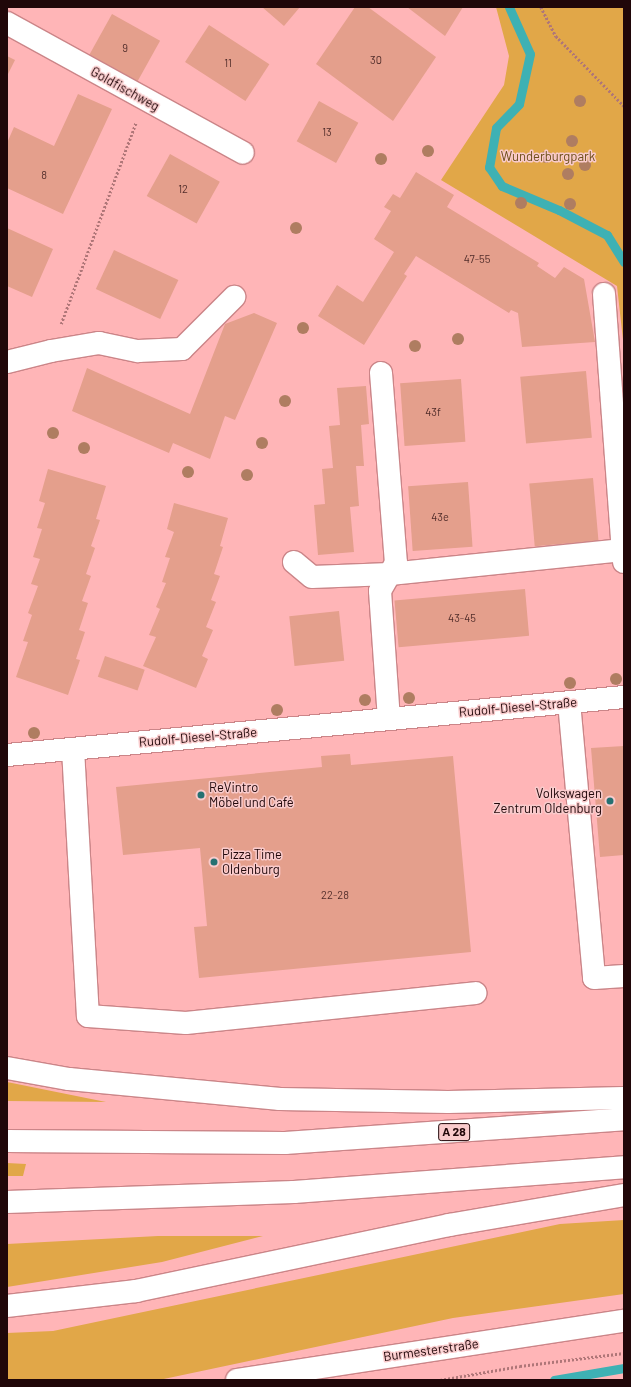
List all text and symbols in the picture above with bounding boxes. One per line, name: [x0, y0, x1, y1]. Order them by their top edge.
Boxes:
house number: 9: [122, 41, 128, 55]
house number: 30: [370, 53, 382, 67]
house number: 11: [224, 56, 232, 70]
street label: Goldfischweg: [88, 64, 162, 114]
house number: 13: [322, 125, 332, 139]
park label: Wunderburgpark: [501, 148, 595, 164]
house number: 8: [41, 168, 47, 182]
house number: 12: [178, 182, 188, 196]
house number: 47-55: [464, 252, 490, 266]
house number: 43f: [425, 405, 441, 419]
house number: 43e: [431, 510, 449, 524]
house number: 43-45: [448, 611, 476, 625]
street label: Rudolf-Diesel-Straße: [458, 694, 578, 720]
street label: Rudolf-Diesel-Straße: [138, 724, 258, 750]
place label: ReVintro Möbel und Café: [209, 780, 294, 811]
place label: Volkswagen Zentrum Oldenburg: [493, 786, 602, 817]
marker: ReVintro Möbel und Café: [196, 790, 206, 800]
marker: Volkswagen Zentrum Oldenburg: [605, 796, 615, 806]
place label: Pizza Time Oldenburg: [222, 847, 282, 878]
marker: Pizza Time Oldenburg: [209, 857, 219, 867]
house number: 22-28: [321, 888, 349, 902]
road number: A 28: [438, 1122, 470, 1142]
street label: Burmesterstraße: [382, 1336, 480, 1364]

